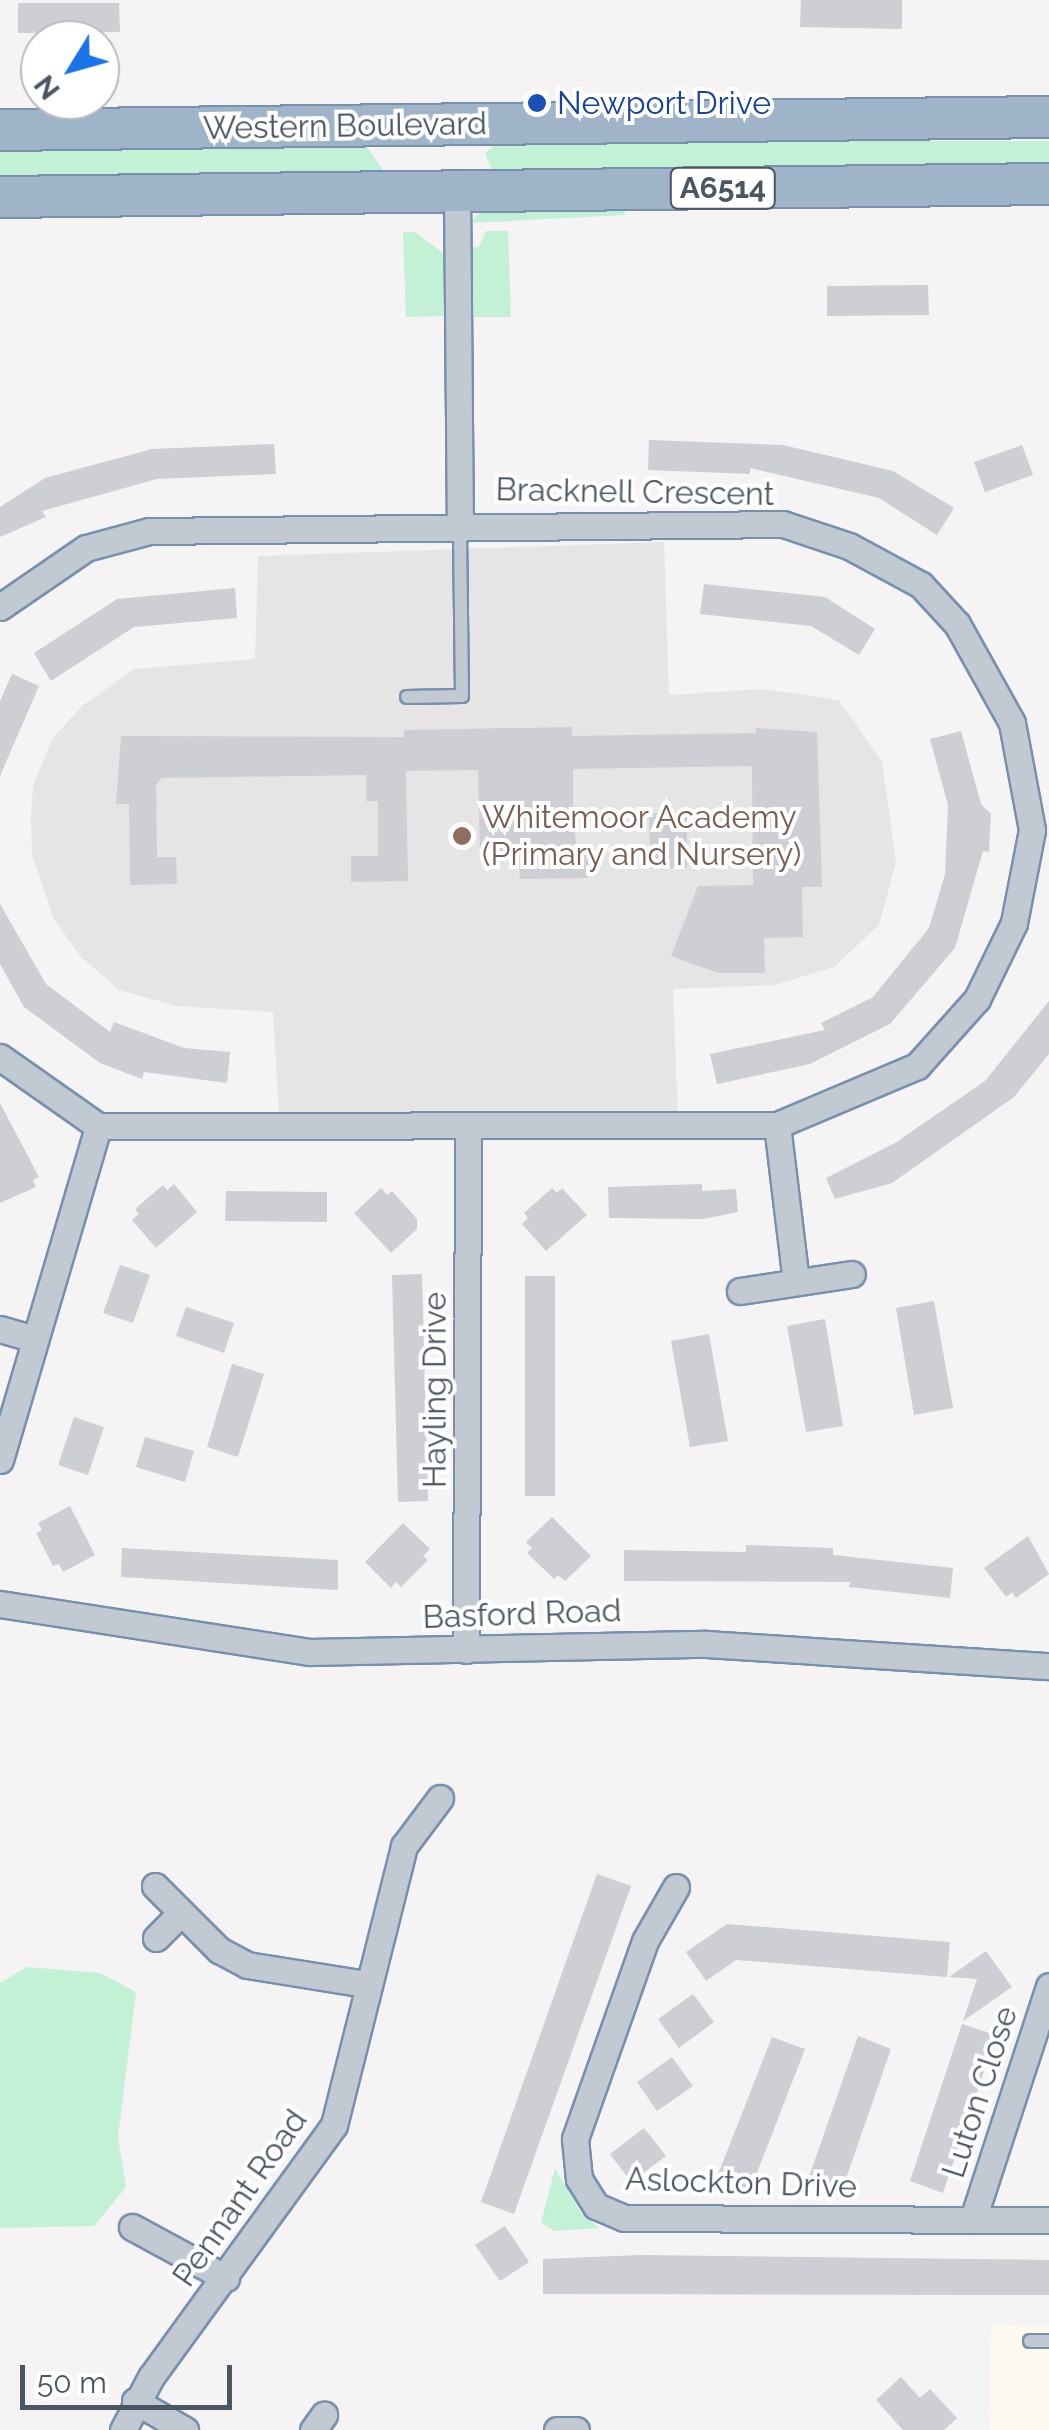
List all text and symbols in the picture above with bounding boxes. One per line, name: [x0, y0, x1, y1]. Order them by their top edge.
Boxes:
north arrow: [20, 20, 120, 120]
text: N: [28, 69, 67, 106]
place label: Newport Drive: [557, 84, 771, 122]
marker: Newport Drive: [526, 92, 548, 114]
street label: Western Boulevard: [203, 104, 487, 148]
road number: A6514: [668, 163, 778, 213]
street label: Bracknell Crescent: [495, 470, 775, 514]
place label: Whitemoor Academy (Primary and Nursery): [482, 799, 802, 874]
marker: Whitemoor Academy (Primary and Nursery): [451, 825, 473, 847]
street label: Hayling Drive: [416, 1292, 454, 1488]
street label: Basford Road: [422, 1591, 622, 1637]
street label: Luton Close: [934, 2001, 1026, 2183]
street label: Pennant Road: [165, 2102, 315, 2294]
street label: Aslockton Drive: [625, 2160, 857, 2206]
scale bar: [25, 2345, 238, 2407]
text: 50 m: [37, 2365, 107, 2400]

